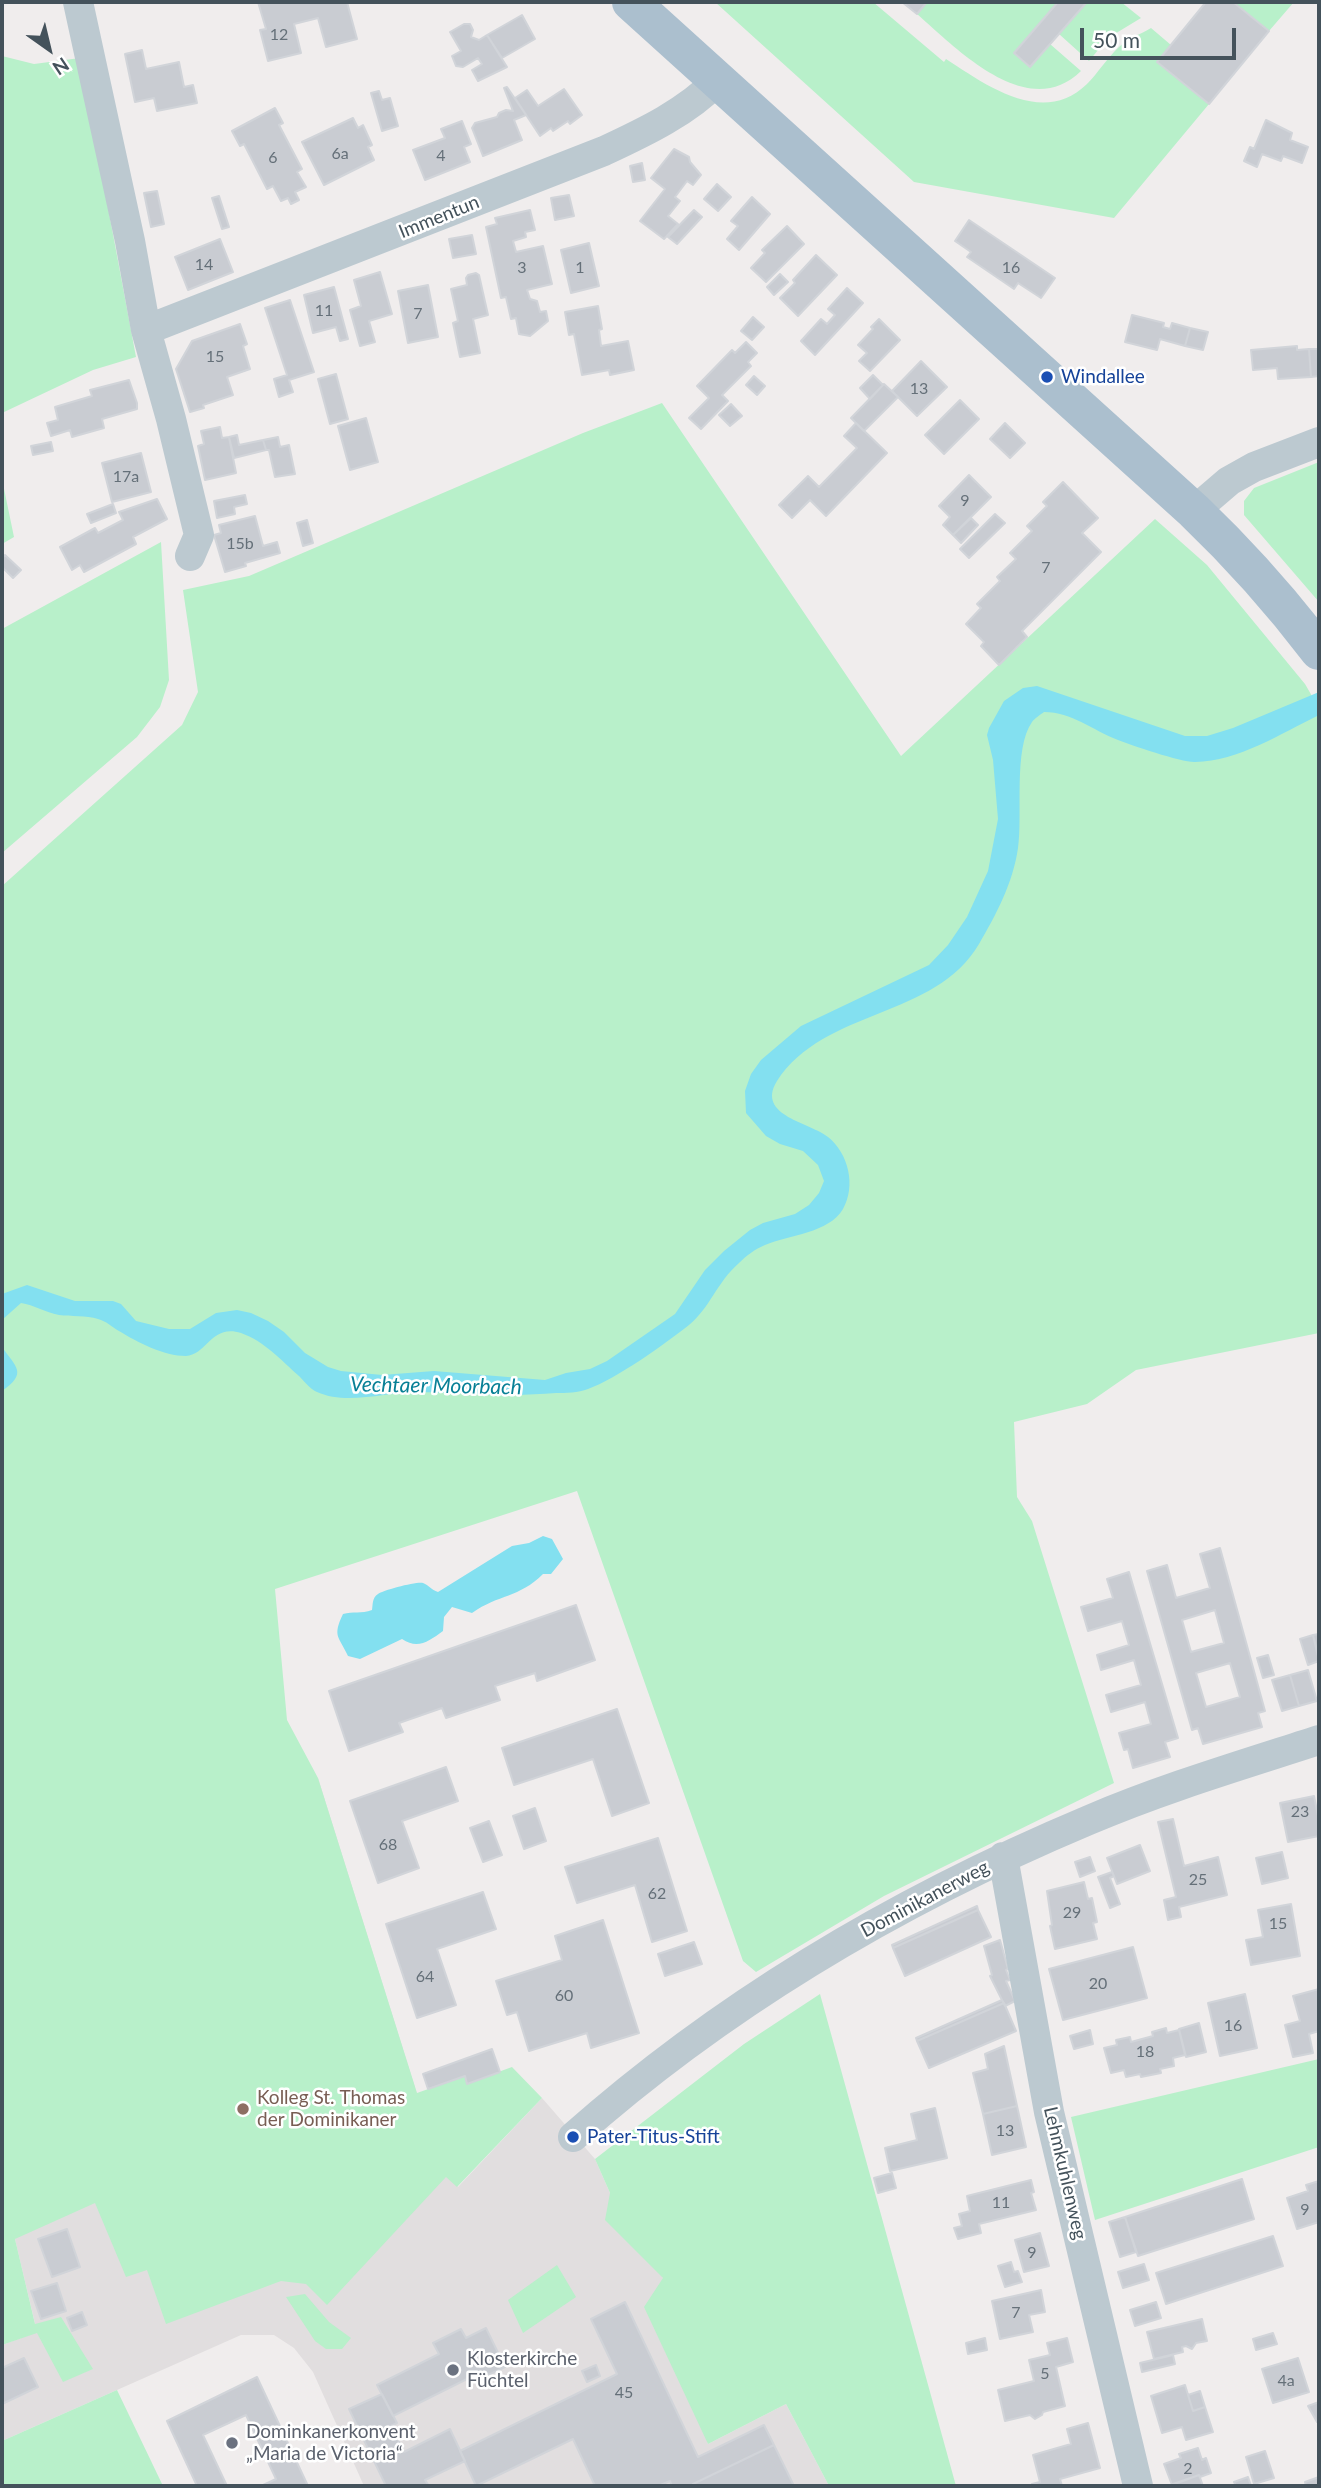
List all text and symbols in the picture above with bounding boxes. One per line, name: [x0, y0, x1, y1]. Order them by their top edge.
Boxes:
north arrow: [14, 14, 84, 84]
scale bar: [1083, 14, 1239, 58]
house number: 12: [270, 25, 288, 45]
text: 50 m: [1093, 27, 1140, 52]
text: N: [49, 53, 74, 80]
house number: 6a: [331, 144, 349, 164]
house number: 4: [436, 146, 446, 166]
house number: 6: [268, 148, 278, 168]
street label: Immentun: [395, 191, 483, 243]
house number: 14: [195, 255, 213, 275]
house number: 3: [517, 258, 527, 278]
house number: 1: [575, 258, 585, 278]
house number: 16: [1002, 258, 1020, 278]
house number: 11: [315, 301, 333, 321]
house number: 7: [413, 304, 423, 324]
house number: 15: [206, 347, 224, 367]
place label: Windallee: [1061, 366, 1145, 388]
marker: Windallee: [1039, 369, 1055, 385]
house number: 13: [910, 379, 928, 399]
house number: 17a: [113, 467, 139, 487]
house number: 9: [960, 491, 970, 511]
house number: 15b: [226, 534, 254, 554]
house number: 7: [1041, 558, 1051, 578]
water label: Vechtaer Moorbach: [350, 1372, 522, 1400]
house number: 23: [1291, 1802, 1309, 1822]
house number: 68: [379, 1835, 397, 1855]
street label: Dominikanerweg: [857, 1856, 993, 1942]
house number: 25: [1189, 1870, 1207, 1890]
house number: 62: [648, 1884, 666, 1904]
house number: 29: [1063, 1903, 1081, 1923]
house number: 15: [1269, 1914, 1287, 1934]
house number: 64: [416, 1967, 434, 1987]
house number: 20: [1089, 1974, 1107, 1994]
house number: 60: [555, 1986, 573, 2006]
house number: 16: [1224, 2016, 1242, 2036]
house number: 18: [1136, 2042, 1154, 2062]
place label: Kolleg St. Thomas der Dominikaner: [257, 2087, 405, 2131]
marker: Kolleg St. Thomas der Dominikaner: [235, 2101, 251, 2117]
street label: Lehmkuhlenweg: [1039, 2104, 1091, 2242]
house number: 13: [996, 2121, 1014, 2141]
place label: Pater-Titus-Stift: [587, 2126, 720, 2148]
marker: Pater-Titus-Stift: [565, 2129, 581, 2145]
house number: 11: [992, 2193, 1010, 2213]
house number: 9: [1300, 2200, 1310, 2220]
house number: 9: [1027, 2243, 1037, 2263]
house number: 7: [1011, 2303, 1021, 2323]
place label: Klosterkirche Füchtel: [467, 2348, 577, 2392]
marker: Klosterkirche Füchtel: [445, 2362, 461, 2378]
house number: 5: [1040, 2364, 1050, 2384]
house number: 4a: [1277, 2371, 1295, 2391]
house number: 45: [615, 2383, 633, 2403]
place label: Dominkanerkonvent „Maria de Victoria“: [246, 2421, 416, 2465]
marker: Dominkanerkonvent „Maria de Victoria“: [224, 2435, 240, 2451]
house number: 2: [1183, 2459, 1193, 2479]

